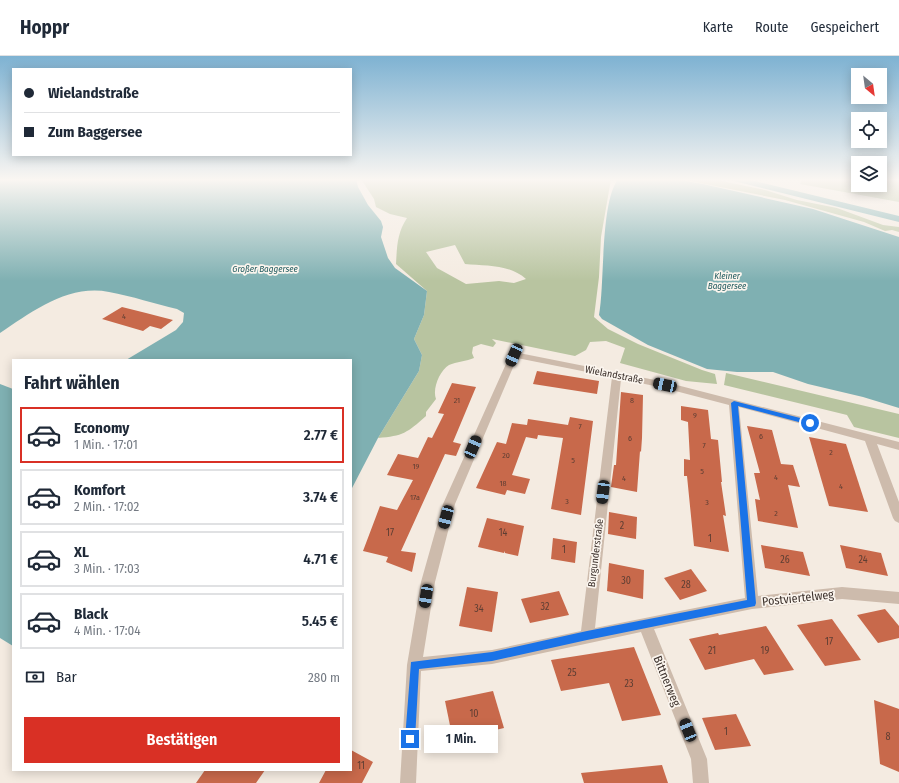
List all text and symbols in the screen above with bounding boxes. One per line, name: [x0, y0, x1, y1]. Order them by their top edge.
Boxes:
text: Hoppr: [20, 16, 69, 39]
text: Karte: [703, 19, 733, 36]
text: Route: [755, 19, 788, 36]
text: Gespeichert: [810, 19, 879, 36]
north arrow: [851, 68, 887, 104]
map controls: [851, 68, 887, 192]
text: Wielandstraße: [48, 84, 139, 102]
button: locate: [851, 112, 887, 148]
text: Zum Baggersee: [48, 123, 142, 141]
button: layers: [851, 156, 887, 192]
water label: Großer Baggersee: [232, 264, 298, 274]
water label: Kleiner Baggersee: [708, 271, 747, 291]
house number: 4: [122, 312, 126, 321]
car: [504, 342, 524, 368]
street label: Wielandstraße: [584, 363, 644, 387]
text: Fahrt wählen: [24, 372, 120, 394]
car: [652, 377, 678, 393]
house number: 21: [454, 396, 460, 405]
house number: 8: [630, 396, 634, 405]
house number: 9: [693, 411, 697, 420]
route start: [801, 414, 819, 432]
icon: car: [26, 417, 62, 453]
text: Economy: [74, 419, 129, 437]
house number: 7: [578, 422, 582, 431]
text: 2.77 €: [304, 426, 338, 444]
house number: 6: [759, 432, 763, 441]
car: [463, 434, 483, 460]
house number: 6: [628, 434, 632, 443]
text: 1 Min. · 17:01: [74, 437, 138, 452]
house number: 7: [702, 441, 706, 450]
house number: 2: [829, 448, 833, 457]
house number: 20: [502, 451, 510, 460]
house number: 5: [571, 456, 575, 465]
house number: 19: [412, 462, 420, 471]
house number: 5: [700, 467, 704, 476]
house number: 4: [774, 473, 778, 482]
house number: 4: [622, 474, 626, 483]
icon: car: [26, 479, 62, 515]
house number: 18: [499, 479, 507, 488]
car: [596, 479, 610, 505]
text: Komfort: [74, 481, 125, 499]
house number: 4: [839, 482, 843, 491]
text: 3.74 €: [303, 488, 338, 506]
house number: 17a: [410, 493, 420, 502]
house number: 3: [565, 497, 569, 506]
house number: 3: [705, 498, 709, 507]
text: 2 Min. · 17:02: [74, 499, 139, 514]
car: [437, 504, 455, 530]
house number: 2: [774, 509, 778, 518]
street label: Burgunderstraße: [586, 518, 606, 588]
house number: 2: [620, 520, 625, 532]
house number: 17: [386, 527, 394, 539]
house number: 14: [499, 527, 508, 539]
house number: 1: [708, 533, 712, 545]
icon: car: [26, 541, 62, 577]
text: XL: [74, 543, 89, 561]
house number: 1: [562, 544, 566, 556]
text: 4.71 €: [303, 550, 338, 568]
house number: 26: [780, 554, 790, 566]
house number: 24: [858, 554, 868, 566]
text: 3 Min. · 17:03: [74, 561, 140, 576]
house number: 30: [621, 575, 631, 587]
house number: 28: [681, 579, 691, 591]
car: [418, 583, 434, 609]
street label: Postviertelweg: [761, 587, 835, 609]
house number: 32: [541, 601, 550, 613]
icon: car: [26, 603, 62, 639]
house number: 34: [474, 603, 484, 615]
text: Black: [74, 605, 108, 623]
text: 5.45 €: [302, 612, 338, 630]
text: 4 Min. · 17:04: [74, 623, 141, 638]
house number: 17: [825, 636, 833, 648]
house number: 21: [708, 645, 716, 657]
house number: 19: [761, 645, 770, 657]
street label: Bittnerweg: [651, 654, 684, 709]
icon: cash: [24, 666, 46, 688]
house number: 25: [568, 667, 577, 679]
text: Bar: [56, 668, 77, 686]
text: 280 m: [308, 670, 340, 685]
house number: 23: [625, 678, 634, 690]
house number: 10: [469, 708, 479, 720]
button: Bestätigen: [24, 717, 340, 763]
car: [678, 717, 698, 743]
callout: 1 Min.: [424, 725, 498, 753]
house number: 1: [724, 726, 728, 738]
route end: [401, 730, 419, 748]
text: 1 Min.: [446, 731, 476, 746]
house number: 8: [886, 731, 891, 743]
house number: 11: [357, 760, 365, 772]

